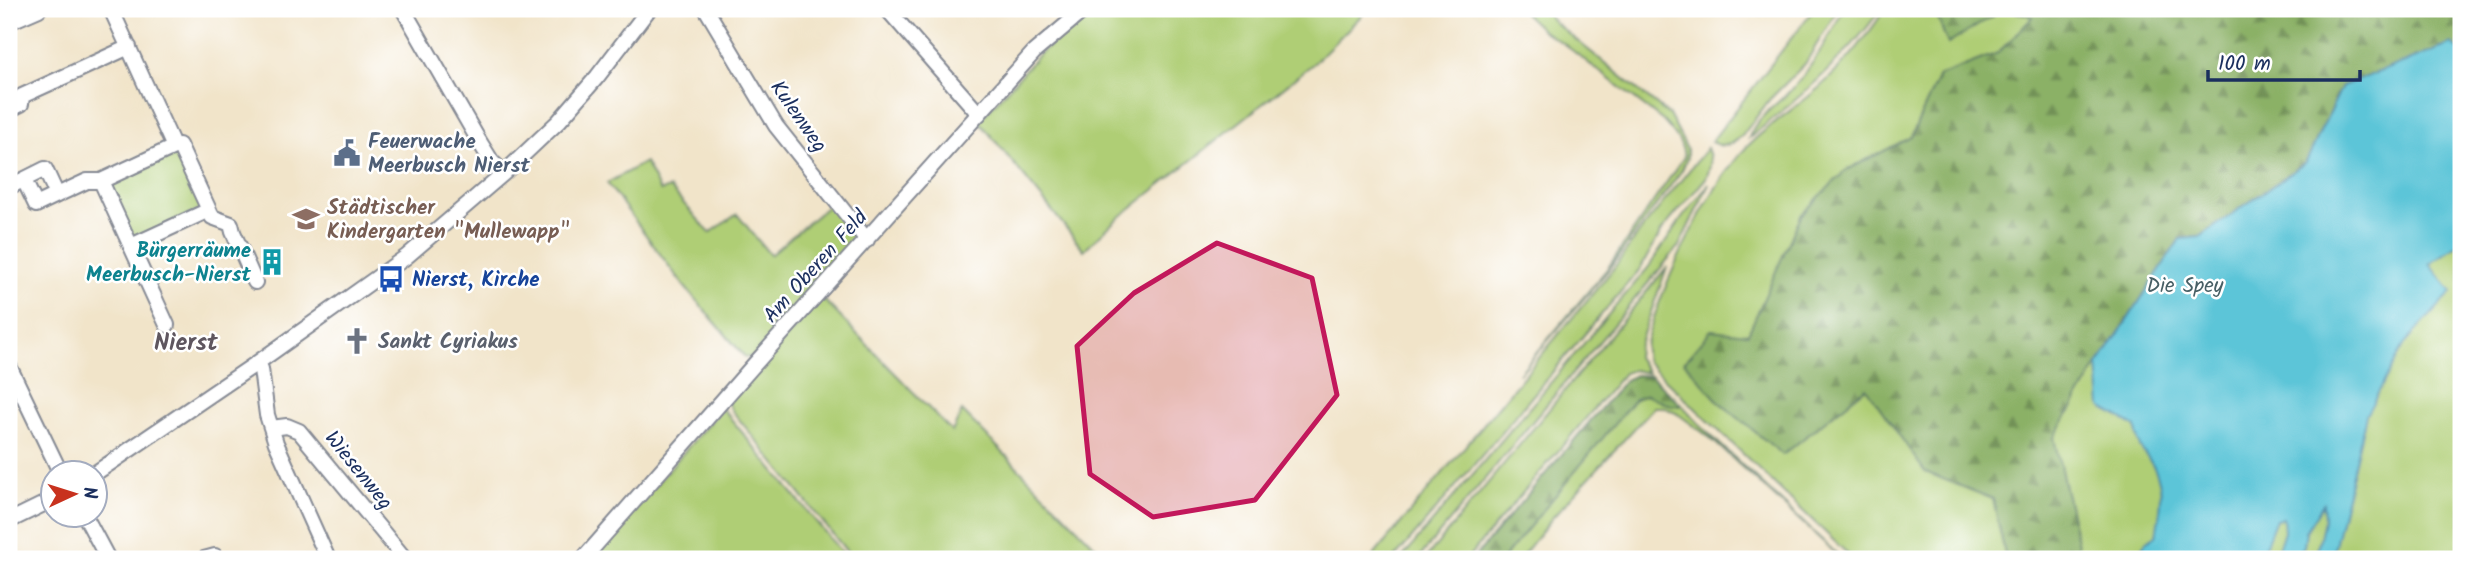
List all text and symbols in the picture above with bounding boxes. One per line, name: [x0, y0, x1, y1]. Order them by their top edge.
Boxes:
scale bar: [2208, 38, 2360, 82]
text: 100 m: [2218, 48, 2271, 81]
street label: Kulenweg: [761, 74, 835, 160]
place label: Feuerwache Meerbusch Nierst: [368, 126, 530, 183]
public building icon: Feuerwache Meerbusch Nierst: [332, 138, 362, 168]
place label: Städtischer Kindergarten "Mullewapp": [327, 192, 570, 249]
street label: Am Oberen Feld: [756, 202, 877, 331]
school or university icon: Städtischer Kindergarten "Mullewapp": [291, 204, 321, 234]
place label: Bürgerräume Meerbusch-Nierst: [86, 235, 252, 292]
building icon: Bürgerräume Meerbusch-Nierst: [257, 247, 287, 277]
bus stop icon: Nierst, Kirche: [376, 264, 406, 294]
place label: Nierst, Kirche: [412, 264, 539, 297]
park label: Die Spey: [2147, 270, 2224, 303]
district label: Nierst: [154, 324, 219, 363]
church icon: Sankt Cyriakus: [342, 326, 372, 356]
place label: Sankt Cyriakus: [378, 326, 518, 359]
street label: Wiesenweg: [315, 424, 400, 518]
north arrow: [38, 460, 108, 530]
text: N: [74, 486, 104, 500]

